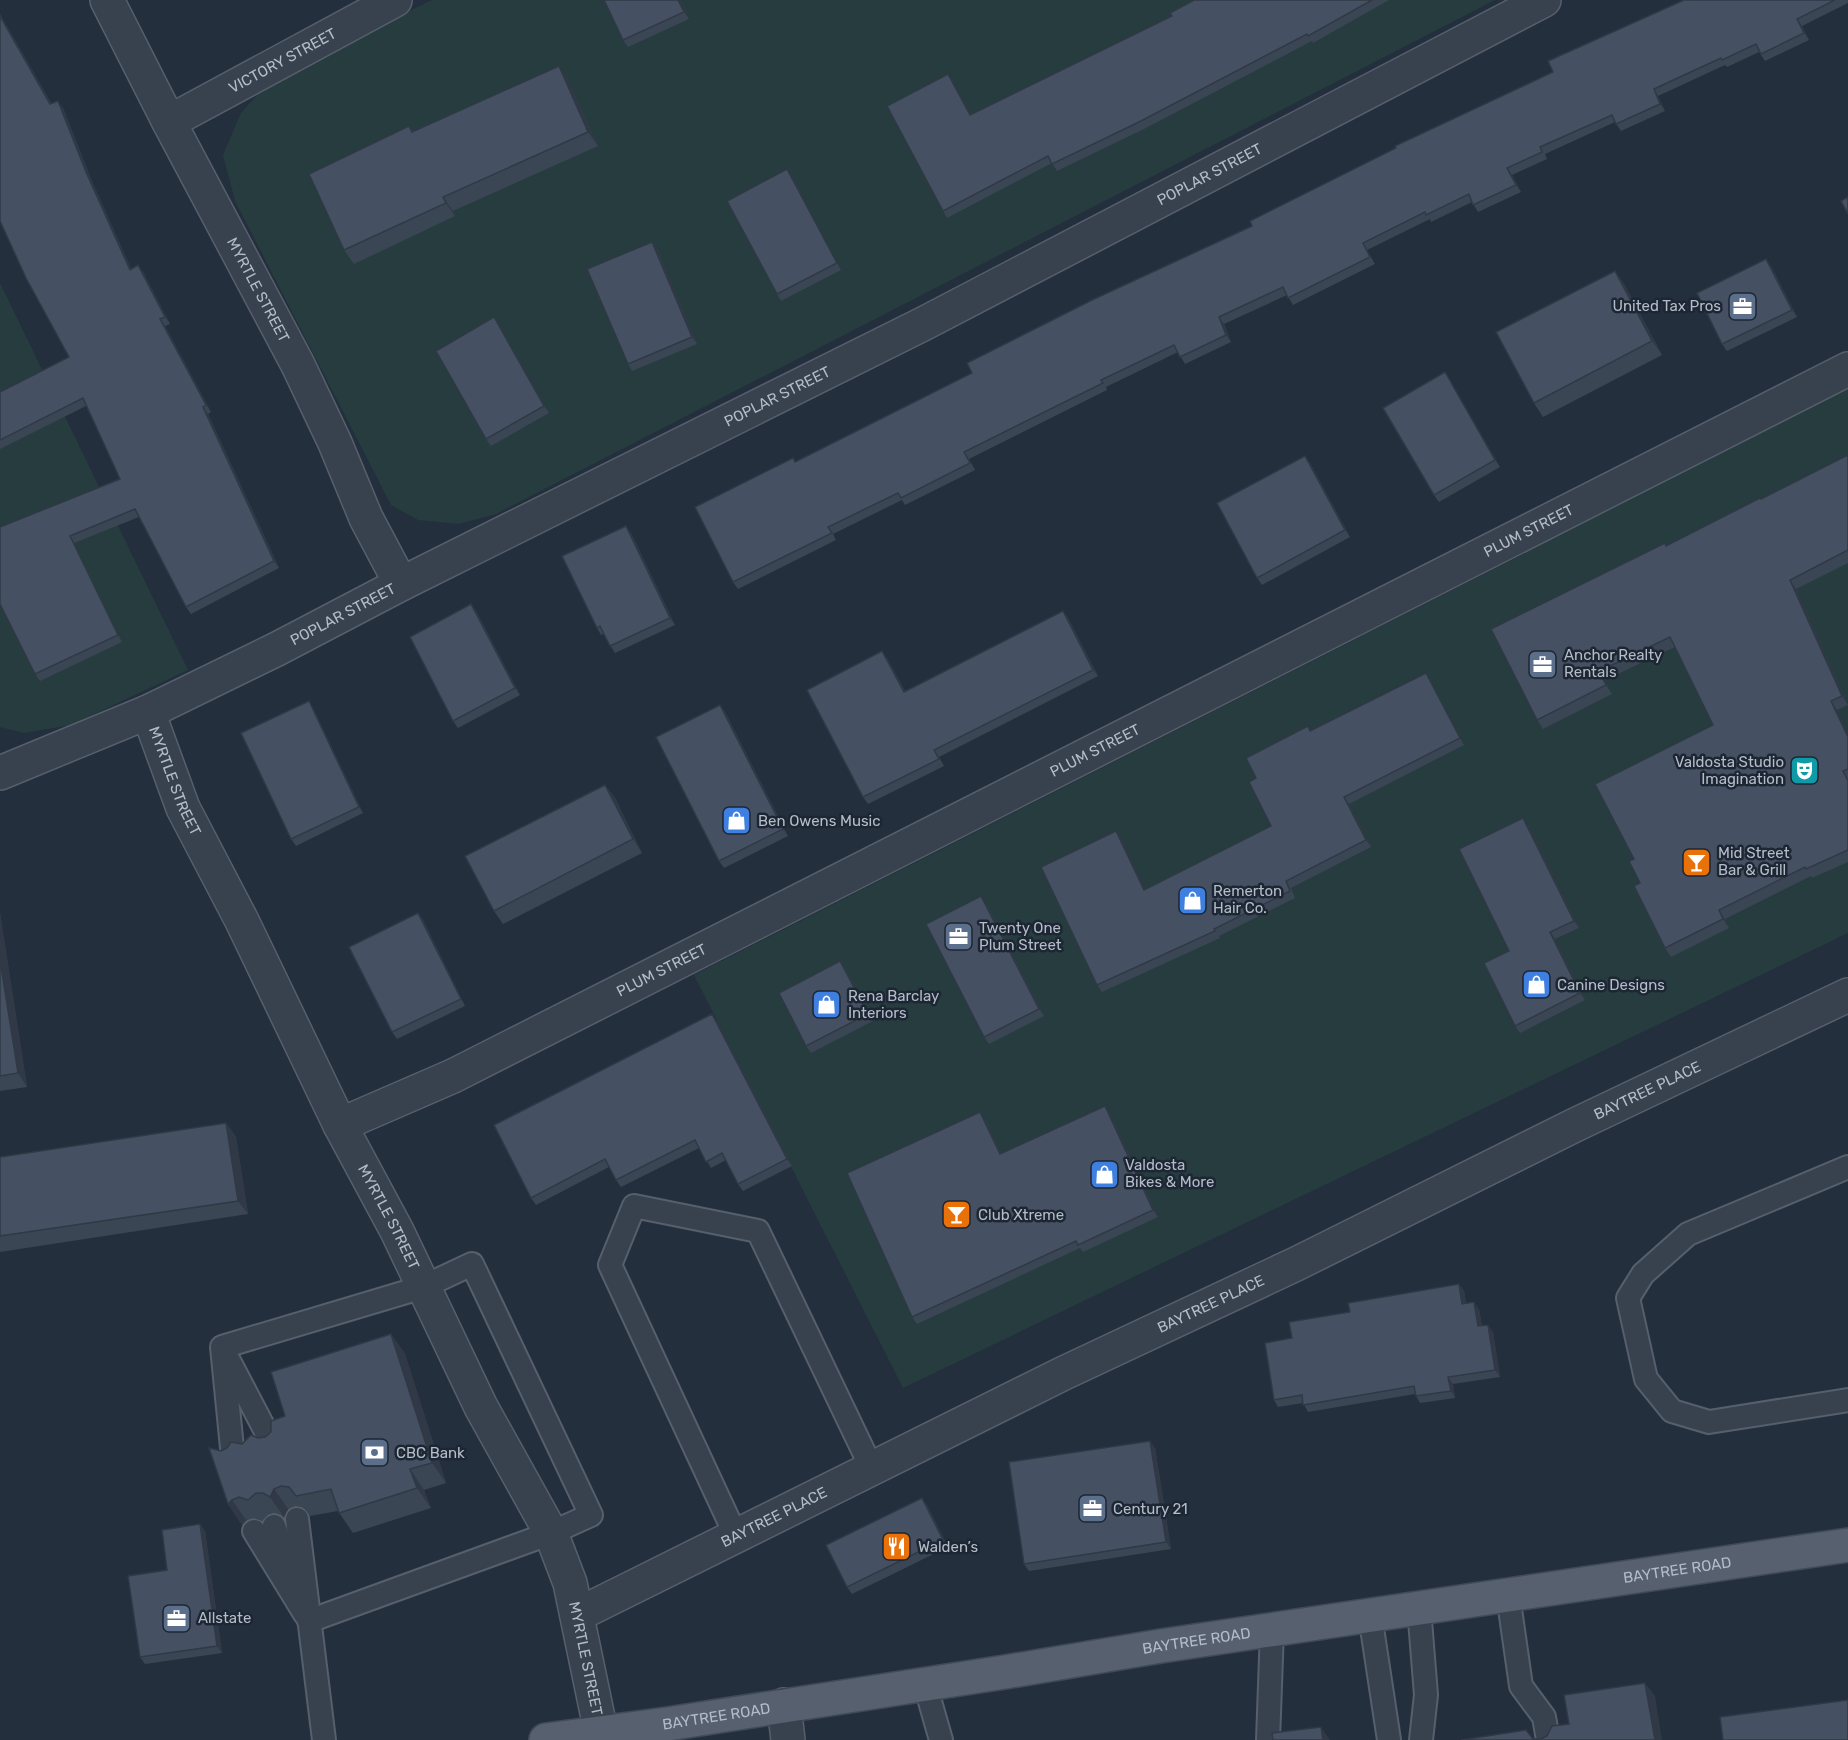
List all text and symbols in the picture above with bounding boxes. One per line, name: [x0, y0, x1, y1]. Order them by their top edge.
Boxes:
street label: VICTORY STREET: [226, 24, 340, 97]
street label: POPLAR STREET: [1154, 140, 1265, 209]
street label: MYRTLE STREET: [223, 235, 293, 346]
office icon: United Tax Pros: [1726, 290, 1758, 322]
place label: United Tax Pros: [1612, 297, 1721, 315]
street label: POPLAR STREET: [721, 363, 834, 431]
street label: PLUM STREET: [1481, 500, 1577, 561]
street label: POPLAR STREET: [287, 579, 399, 649]
place label: Anchor Realty Rentals: [1564, 646, 1662, 681]
office icon: Anchor Realty Rentals: [1527, 648, 1559, 680]
street label: PLUM STREET: [1047, 720, 1143, 781]
street label: MYRTLE STREET: [145, 724, 205, 839]
place label: Valdosta Studio Imagination: [1675, 753, 1784, 788]
theatre icon: Valdosta Studio Imagination: [1789, 755, 1821, 787]
shop icon: Ben Owens Music: [721, 805, 753, 837]
place label: Ben Owens Music: [758, 812, 880, 830]
place label: Mid Street Bar & Grill: [1718, 844, 1790, 879]
bar icon: Mid Street Bar & Grill: [1681, 846, 1713, 878]
place label: Remerton Hair Co.: [1213, 882, 1282, 917]
shop icon: Remerton Hair Co.: [1176, 884, 1208, 916]
place label: Twenty One Plum Street: [979, 919, 1062, 954]
office icon: Twenty One Plum Street: [942, 921, 974, 953]
street label: PLUM STREET: [614, 940, 710, 1001]
shop icon: Canine Designs: [1520, 969, 1552, 1001]
place label: Canine Designs: [1557, 976, 1665, 994]
place label: Rena Barclay Interiors: [848, 987, 939, 1022]
shop icon: Rena Barclay Interiors: [811, 989, 843, 1021]
street label: BAYTREE PLACE: [1591, 1057, 1704, 1124]
place label: Valdosta Bikes & More: [1125, 1156, 1214, 1191]
shop icon: Valdosta Bikes & More: [1088, 1158, 1120, 1190]
street label: MYRTLE STREET: [354, 1161, 423, 1273]
bar icon: Club Xtreme: [941, 1199, 973, 1231]
place label: Club Xtreme: [978, 1206, 1064, 1224]
street label: BAYTREE PLACE: [1154, 1271, 1267, 1337]
bank icon: CBC Bank: [359, 1437, 391, 1469]
place label: CBC Bank: [396, 1444, 465, 1462]
street label: BAYTREE PLACE: [718, 1483, 830, 1551]
office icon: Century 21: [1076, 1493, 1108, 1525]
place label: Century 21: [1113, 1500, 1188, 1518]
restaurant icon: Walden’s: [881, 1531, 913, 1563]
place label: Walden’s: [918, 1538, 978, 1556]
street label: BAYTREE ROAD: [1622, 1553, 1733, 1587]
street label: MYRTLE STREET: [565, 1600, 606, 1717]
office icon: Allstate: [161, 1602, 193, 1634]
place label: Allstate: [198, 1609, 251, 1627]
street label: BAYTREE ROAD: [1141, 1624, 1252, 1658]
street label: BAYTREE ROAD: [661, 1699, 772, 1734]

